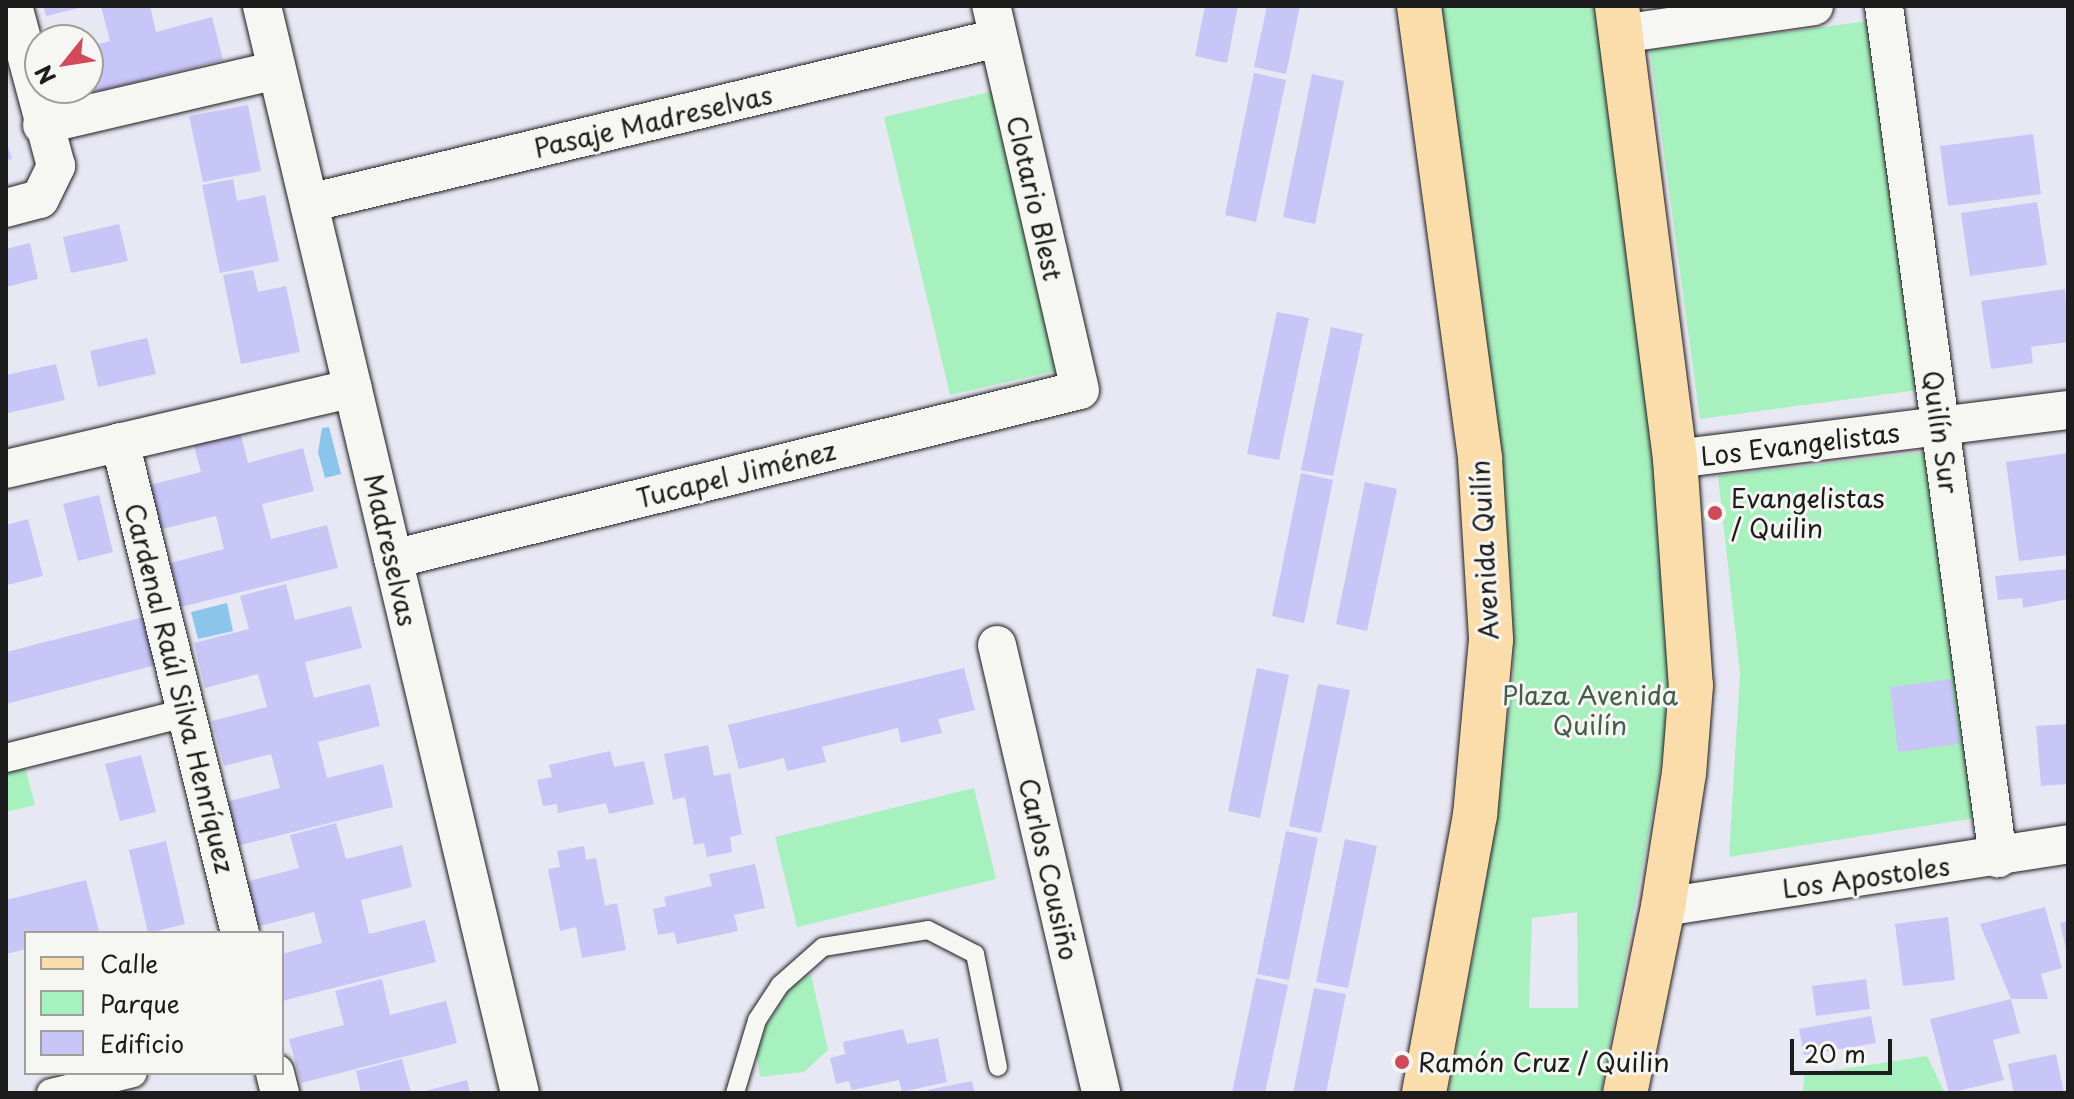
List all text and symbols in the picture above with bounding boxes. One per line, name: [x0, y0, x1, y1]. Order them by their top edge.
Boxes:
north arrow: [24, 24, 104, 104]
text: N: [26, 59, 63, 91]
street label: Pasaje Madreselvas: [531, 78, 775, 164]
street label: Clotario Blest: [1001, 113, 1069, 283]
street label: Quilín Sur: [1917, 368, 1965, 496]
street label: Los Evangelistas: [1697, 416, 1903, 472]
street label: Tucapel Jiménez: [632, 434, 840, 514]
street label: Avenida Quilín: [1464, 458, 1504, 642]
street label: Madreselvas: [358, 471, 424, 629]
place label: Evangelistas / Quilin: [1731, 482, 1884, 544]
street label: Cardenal Raúl Silva Henríquez: [119, 500, 241, 876]
marker: Evangelistas / Quilin: [1706, 504, 1724, 522]
park label: Plaza Avenida Quilín: [1503, 679, 1677, 740]
street label: Carlos Cousiño: [1013, 775, 1085, 963]
street label: Los Apostoles: [1780, 850, 1952, 904]
legend: [24, 931, 284, 1075]
text: Calle: [100, 945, 158, 981]
text: Parque: [100, 985, 180, 1021]
scale bar: [1794, 1023, 1896, 1073]
text: Edificio: [100, 1025, 184, 1061]
text: 20 m: [1804, 1035, 1866, 1071]
place label: Ramón Cruz / Quilin: [1418, 1046, 1673, 1078]
marker: Ramón Cruz / Quilin: [1393, 1053, 1411, 1071]

